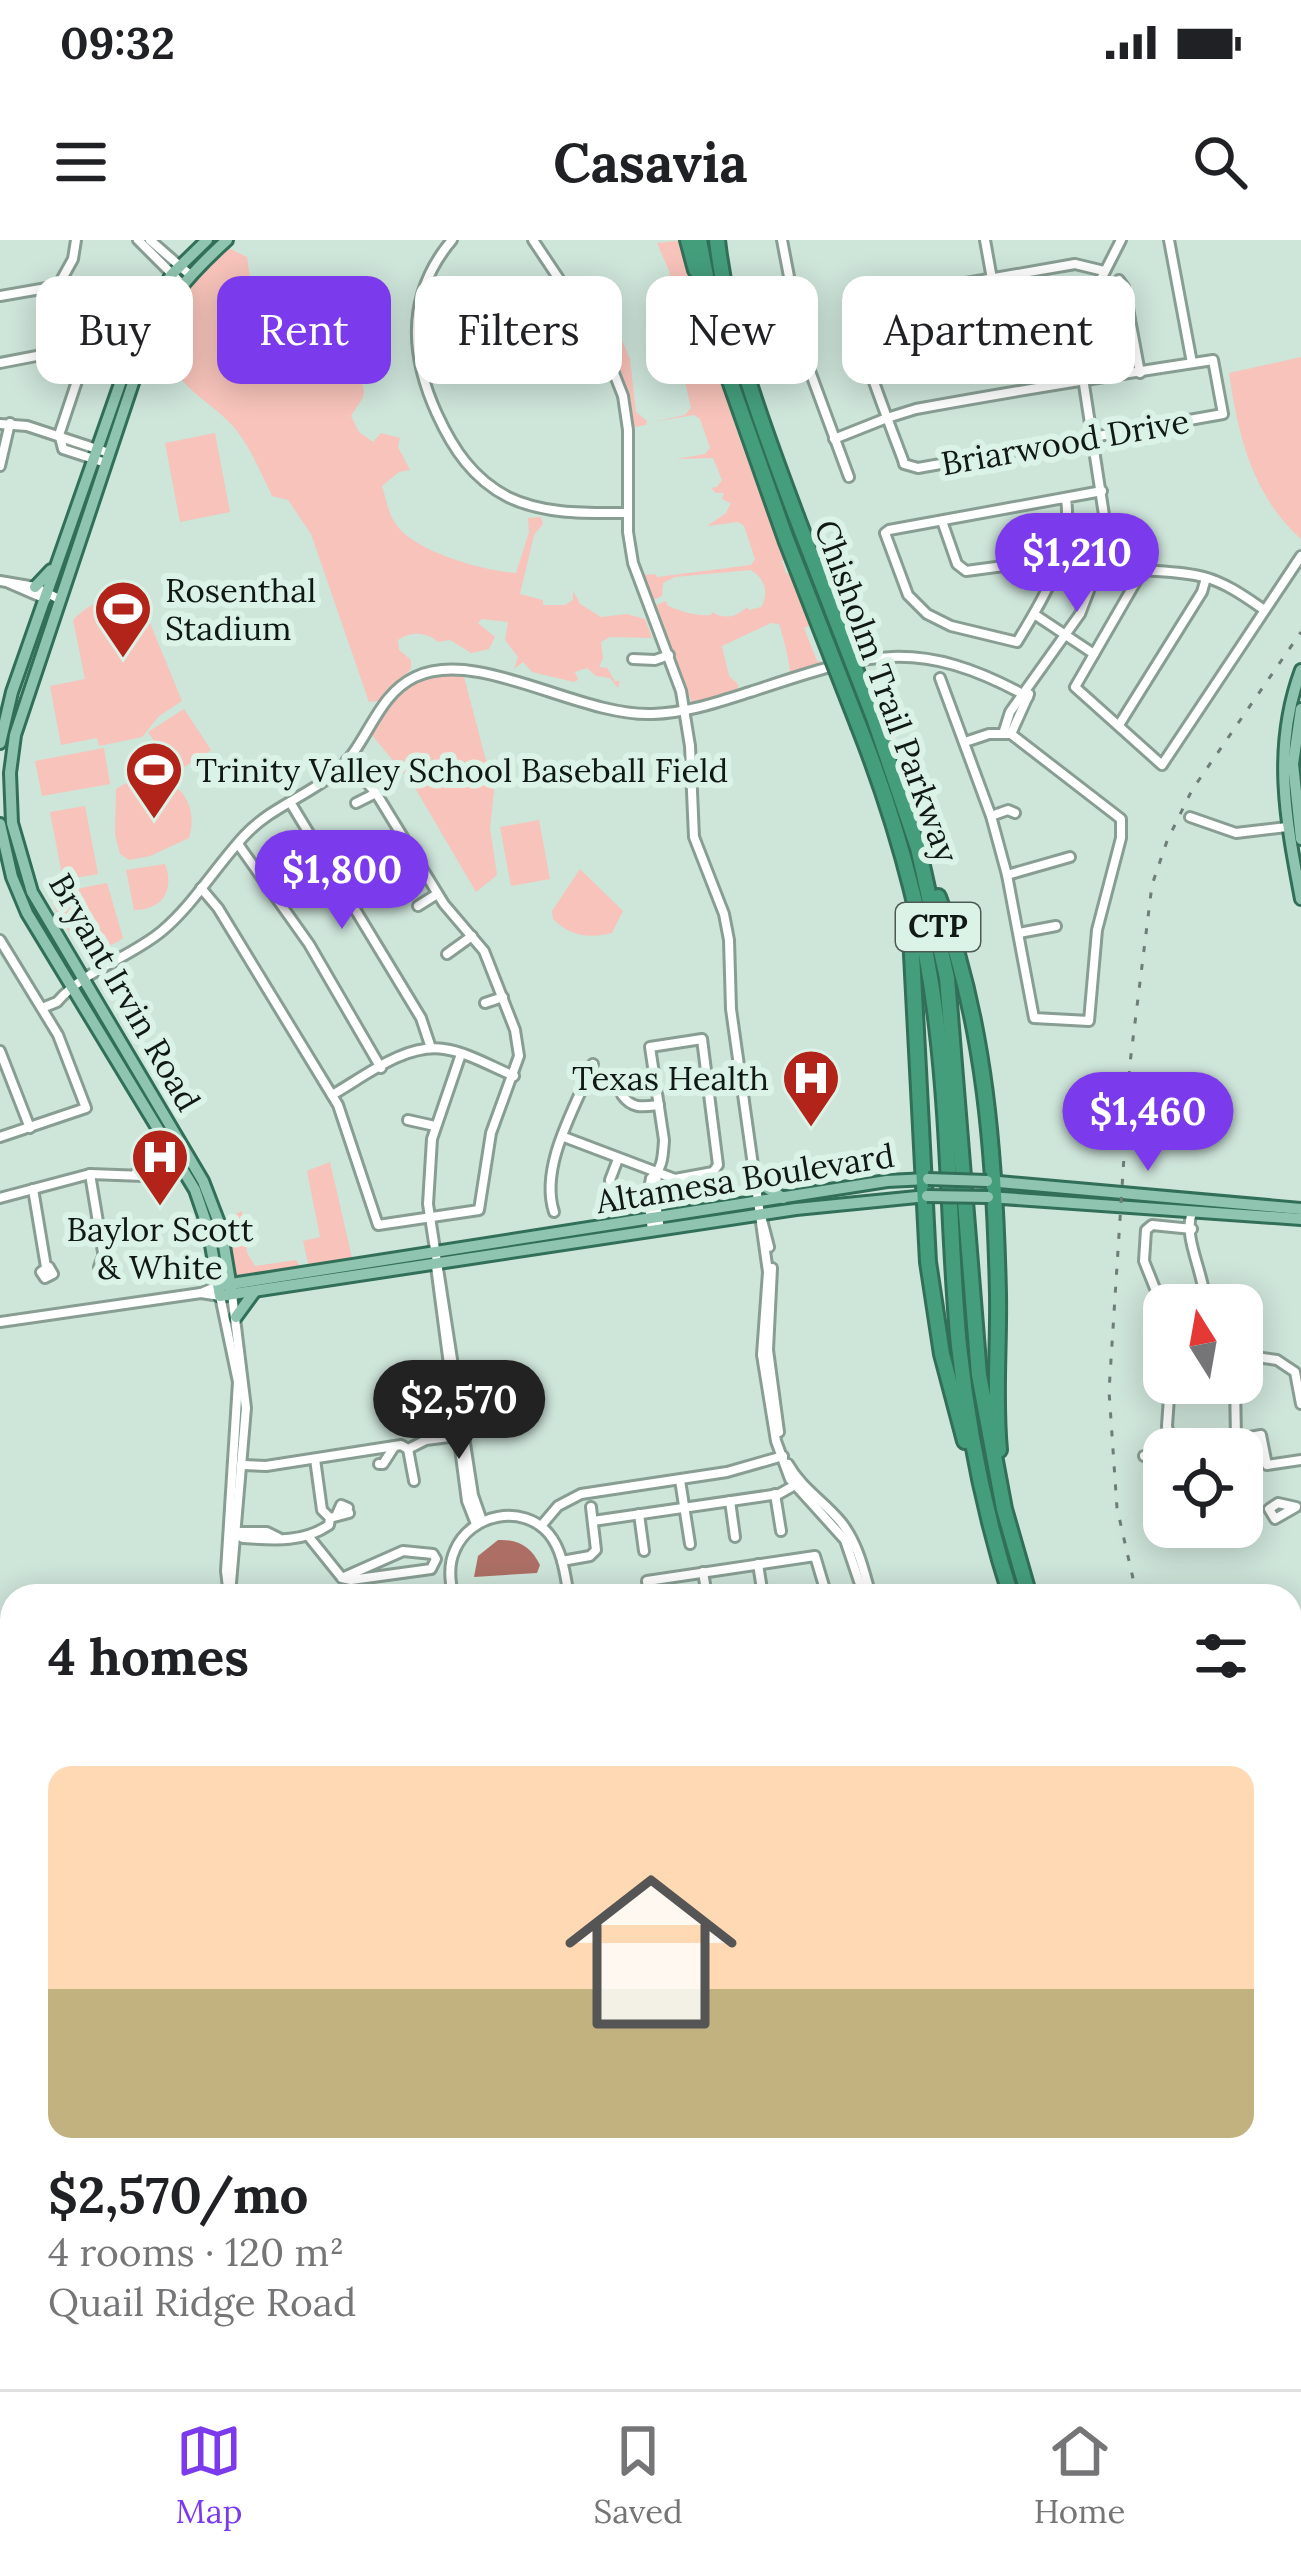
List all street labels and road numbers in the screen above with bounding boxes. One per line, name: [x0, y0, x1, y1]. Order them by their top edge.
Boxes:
street label: Briarwood Drive: [938, 400, 1192, 484]
street label: Chisholm Trail Parkway: [806, 514, 969, 868]
street label: Bryant Irvin Road: [40, 866, 210, 1118]
road number: CTP: [896, 903, 980, 951]
street label: Altamesa Boulevard: [592, 1134, 897, 1222]

